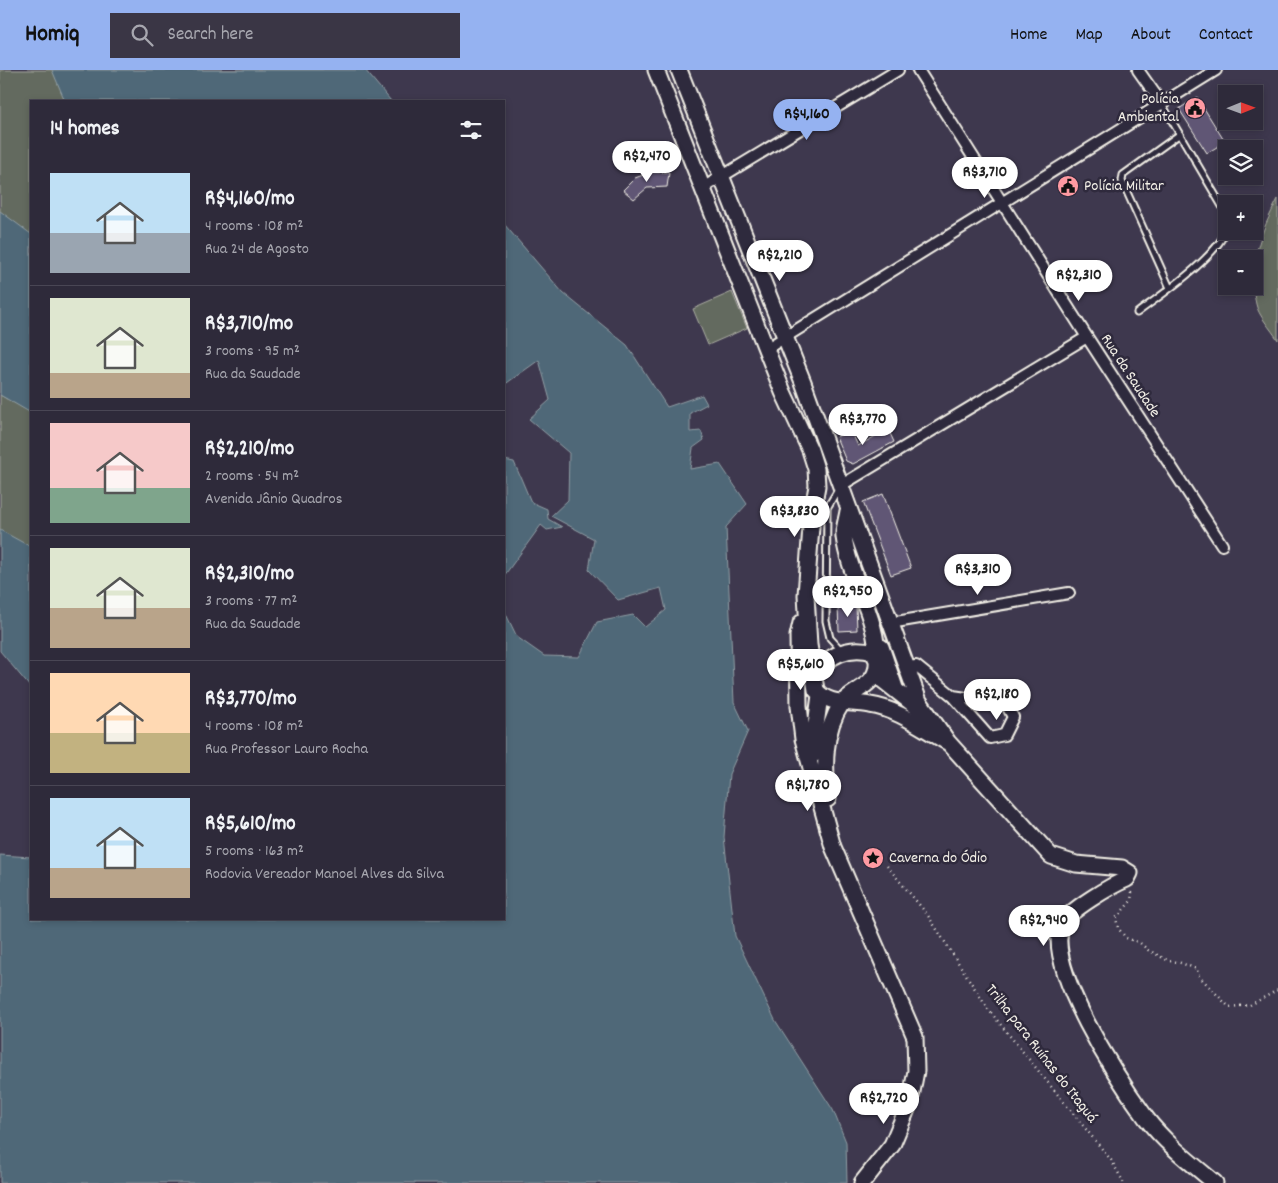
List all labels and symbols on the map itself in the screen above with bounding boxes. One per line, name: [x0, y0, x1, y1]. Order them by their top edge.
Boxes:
north arrow: [1218, 85, 1262, 130]
place label: Polícia Ambiental: [1118, 88, 1179, 129]
public building icon: Polícia Ambiental: [1183, 96, 1207, 120]
pin: R$4,160: [761, 98, 853, 141]
pin: R$2,470: [601, 140, 693, 183]
pin: R$3,710: [939, 156, 1031, 199]
public building icon: Polícia Militar: [1056, 174, 1080, 198]
place label: Polícia Militar: [1084, 175, 1164, 198]
pin: R$2,210: [734, 240, 826, 282]
pin: R$2,310: [1033, 260, 1125, 302]
street label: Rua da Saudade: [1094, 330, 1166, 422]
pin: R$3,770: [817, 404, 909, 446]
pin: R$3,830: [749, 496, 841, 538]
pin: R$3,310: [932, 554, 1024, 596]
pin: R$2,950: [802, 576, 894, 618]
pin: R$5,610: [755, 648, 847, 691]
pin: R$2,180: [951, 678, 1043, 721]
pin: R$1,780: [762, 770, 854, 812]
place icon: Caverna do Ódio: [861, 846, 885, 870]
place label: Caverna do Ódio: [889, 847, 987, 870]
pin: R$2,940: [998, 904, 1090, 947]
street label: Trilha para Ruínas do Itaguá: [979, 980, 1103, 1128]
pin: R$2,720: [838, 1082, 930, 1125]

